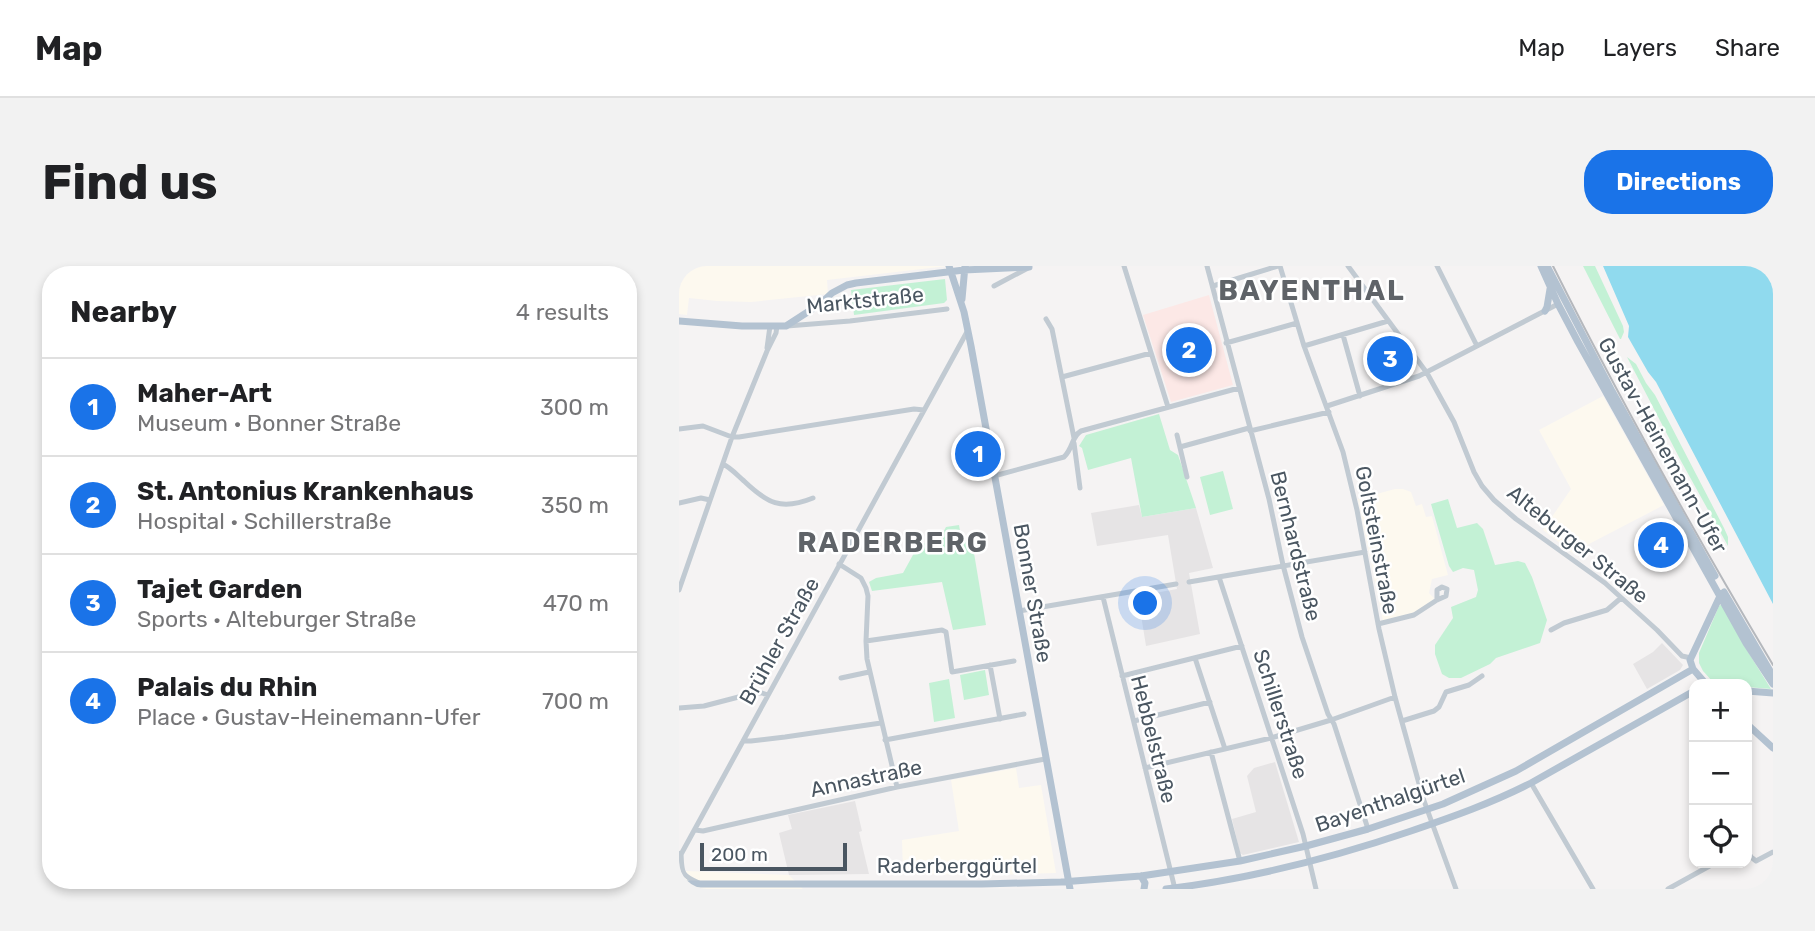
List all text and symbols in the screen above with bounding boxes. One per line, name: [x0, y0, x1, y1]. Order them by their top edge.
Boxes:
text: Map: [35, 29, 103, 68]
text: Map: [1518, 34, 1565, 62]
text: Layers: [1603, 34, 1677, 62]
text: Share: [1715, 34, 1780, 62]
button: Directions: [1584, 150, 1773, 214]
text: Find us: [42, 153, 218, 211]
district label: BAYENTHAL: [1218, 274, 1406, 307]
street label: Marktstraße: [805, 281, 925, 319]
text: Nearby: [70, 294, 177, 330]
text: 4 results: [516, 298, 609, 326]
pin: 2: [1166, 324, 1212, 376]
pin: 3: [1367, 333, 1413, 385]
street label: Gustav-Heinemann-Ufer: [1593, 333, 1733, 557]
text: Maher-Art: [137, 378, 272, 409]
text: 1: [87, 393, 99, 421]
text: 300 m: [540, 393, 609, 421]
text: Museum · Bonner Straße: [137, 409, 401, 437]
pin: 1: [955, 428, 1001, 480]
street label: Goltsteinstraße: [1350, 464, 1404, 616]
street label: Bernhardstraße: [1265, 468, 1327, 624]
text: St. Antonius Krankenhaus: [137, 476, 474, 507]
street label: Alteburger Straße: [1503, 480, 1653, 608]
text: 2: [86, 491, 100, 519]
text: 350 m: [541, 491, 609, 519]
text: Hospital · Schillerstraße: [137, 507, 392, 535]
pin: 4: [1638, 519, 1684, 571]
street label: Bonner Straße: [1008, 522, 1058, 664]
district label: RADERBERG: [797, 526, 989, 559]
street label: Brühler Straße: [734, 573, 824, 709]
text: Tajet Garden: [137, 574, 303, 605]
your location: [1128, 586, 1162, 620]
text: 3: [85, 589, 101, 617]
text: 470 m: [543, 589, 609, 617]
text: Sports · Alteburger Straße: [137, 605, 416, 633]
street label: Schillerstraße: [1248, 646, 1314, 782]
text: Palais du Rhin: [137, 672, 317, 703]
street label: Hebbelstraße: [1126, 672, 1182, 806]
map controls: [1689, 679, 1752, 868]
button: +: [1689, 679, 1752, 742]
text: 4: [85, 687, 101, 715]
text: 700 m: [542, 687, 609, 715]
text: Place · Gustav-Heinemann-Ufer: [137, 703, 480, 731]
button: −: [1689, 742, 1752, 805]
street label: Annastraße: [808, 754, 924, 802]
street label: Bayenthalgürtel: [1312, 763, 1468, 837]
button: locate: [1689, 805, 1752, 868]
scale bar: [700, 840, 847, 872]
text: 200 m: [711, 843, 768, 866]
street label: Raderberggürtel: [877, 853, 1037, 878]

